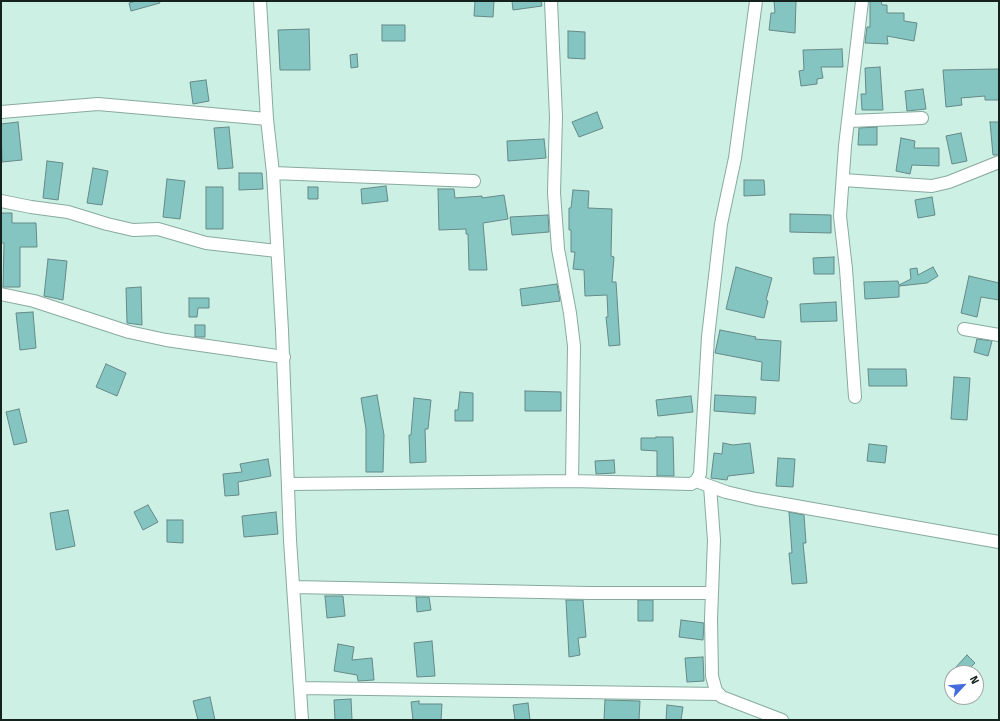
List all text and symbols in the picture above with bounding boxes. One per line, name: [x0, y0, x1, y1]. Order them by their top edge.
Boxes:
north arrow: [944, 665, 984, 705]
text: N: [967, 674, 982, 686]

